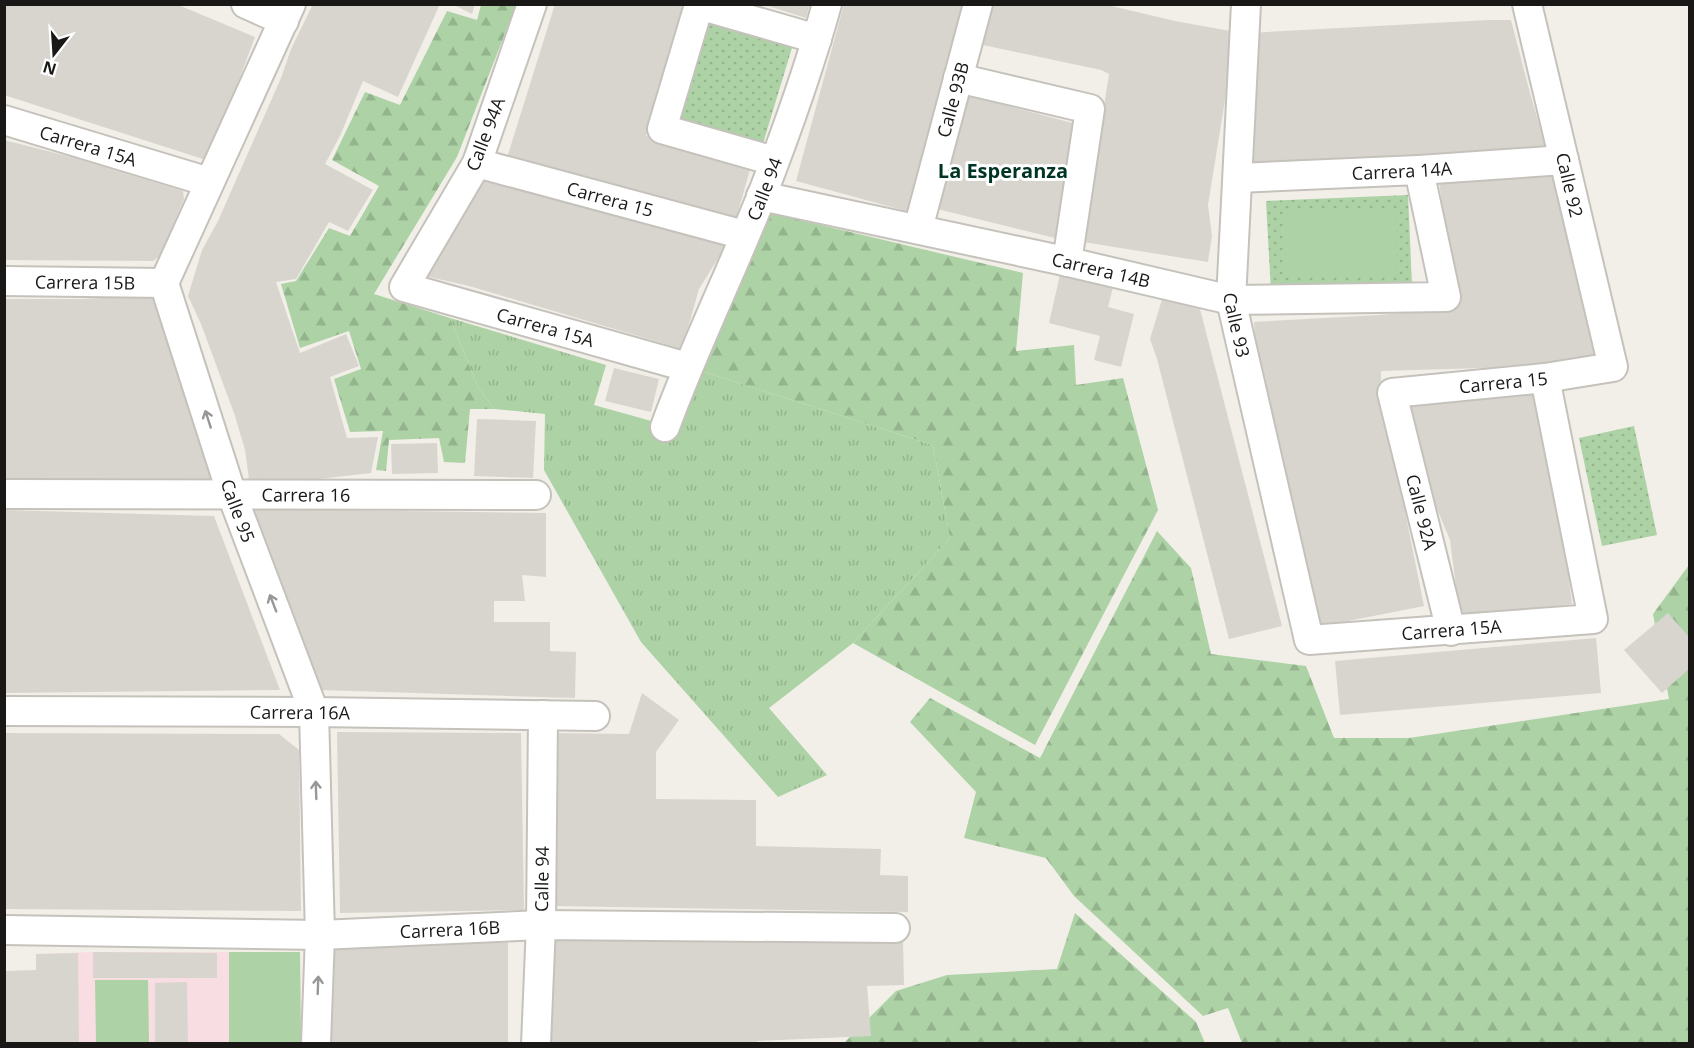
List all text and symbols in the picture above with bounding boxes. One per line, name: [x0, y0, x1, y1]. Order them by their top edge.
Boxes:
north arrow: [24, 24, 84, 84]
text: N: [40, 56, 59, 81]
street label: Calle 93B: [931, 59, 974, 140]
street label: Calle 94A: [460, 93, 510, 174]
street label: Carrera 15A: [37, 119, 140, 172]
street label: Calle 92: [1551, 150, 1589, 220]
street label: Calle 94: [741, 154, 787, 224]
street label: Carrera 14A: [1351, 156, 1453, 185]
district label: La Esperanza: [938, 157, 1068, 184]
street label: Carrera 15: [564, 176, 656, 222]
street label: Carrera 14B: [1050, 247, 1153, 293]
street label: Carrera 15B: [35, 269, 135, 295]
street label: Calle 93: [1219, 292, 1256, 360]
street label: Carrera 15A: [494, 302, 597, 352]
street label: Carrera 15: [1458, 366, 1549, 398]
one-way arrow: [202, 410, 213, 429]
street label: Calle 92A: [1401, 472, 1443, 553]
street label: Calle 95: [216, 476, 261, 546]
street label: Carrera 16: [262, 482, 350, 507]
one-way arrow: [267, 594, 278, 612]
street label: Carrera 15A: [1401, 614, 1503, 645]
street label: Carrera 16A: [250, 700, 351, 725]
one-way arrow: [310, 781, 322, 801]
street label: Calle 94: [529, 846, 554, 912]
street label: Carrera 16B: [399, 915, 501, 943]
one-way arrow: [313, 976, 324, 996]

